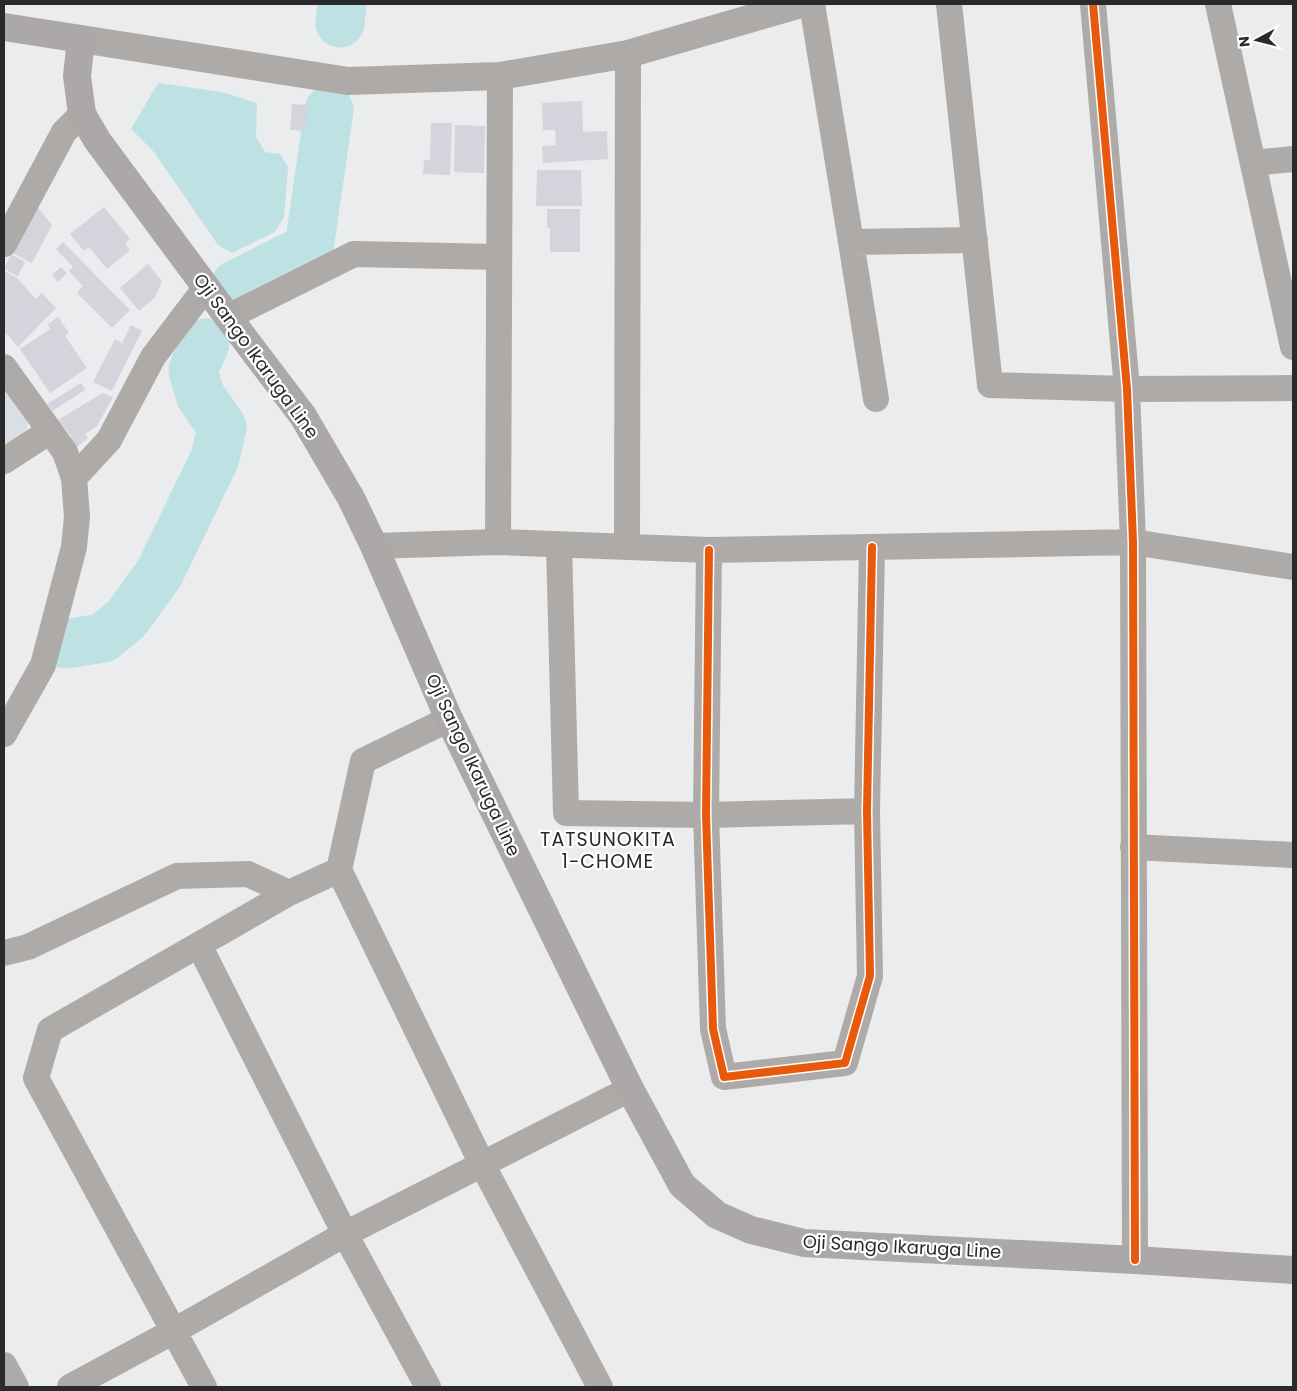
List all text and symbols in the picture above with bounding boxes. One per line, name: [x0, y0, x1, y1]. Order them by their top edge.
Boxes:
north arrow: [1232, 15, 1282, 65]
text: N: [1234, 35, 1255, 48]
street label: Oji Sango Ikaruga Line: [188, 268, 325, 443]
street label: Oji Sango Ikaruga Line: [420, 669, 527, 860]
district label: TATSUNOKITA 1-CHOME: [540, 826, 676, 875]
street label: Oji Sango Ikaruga Line: [802, 1229, 1002, 1264]

